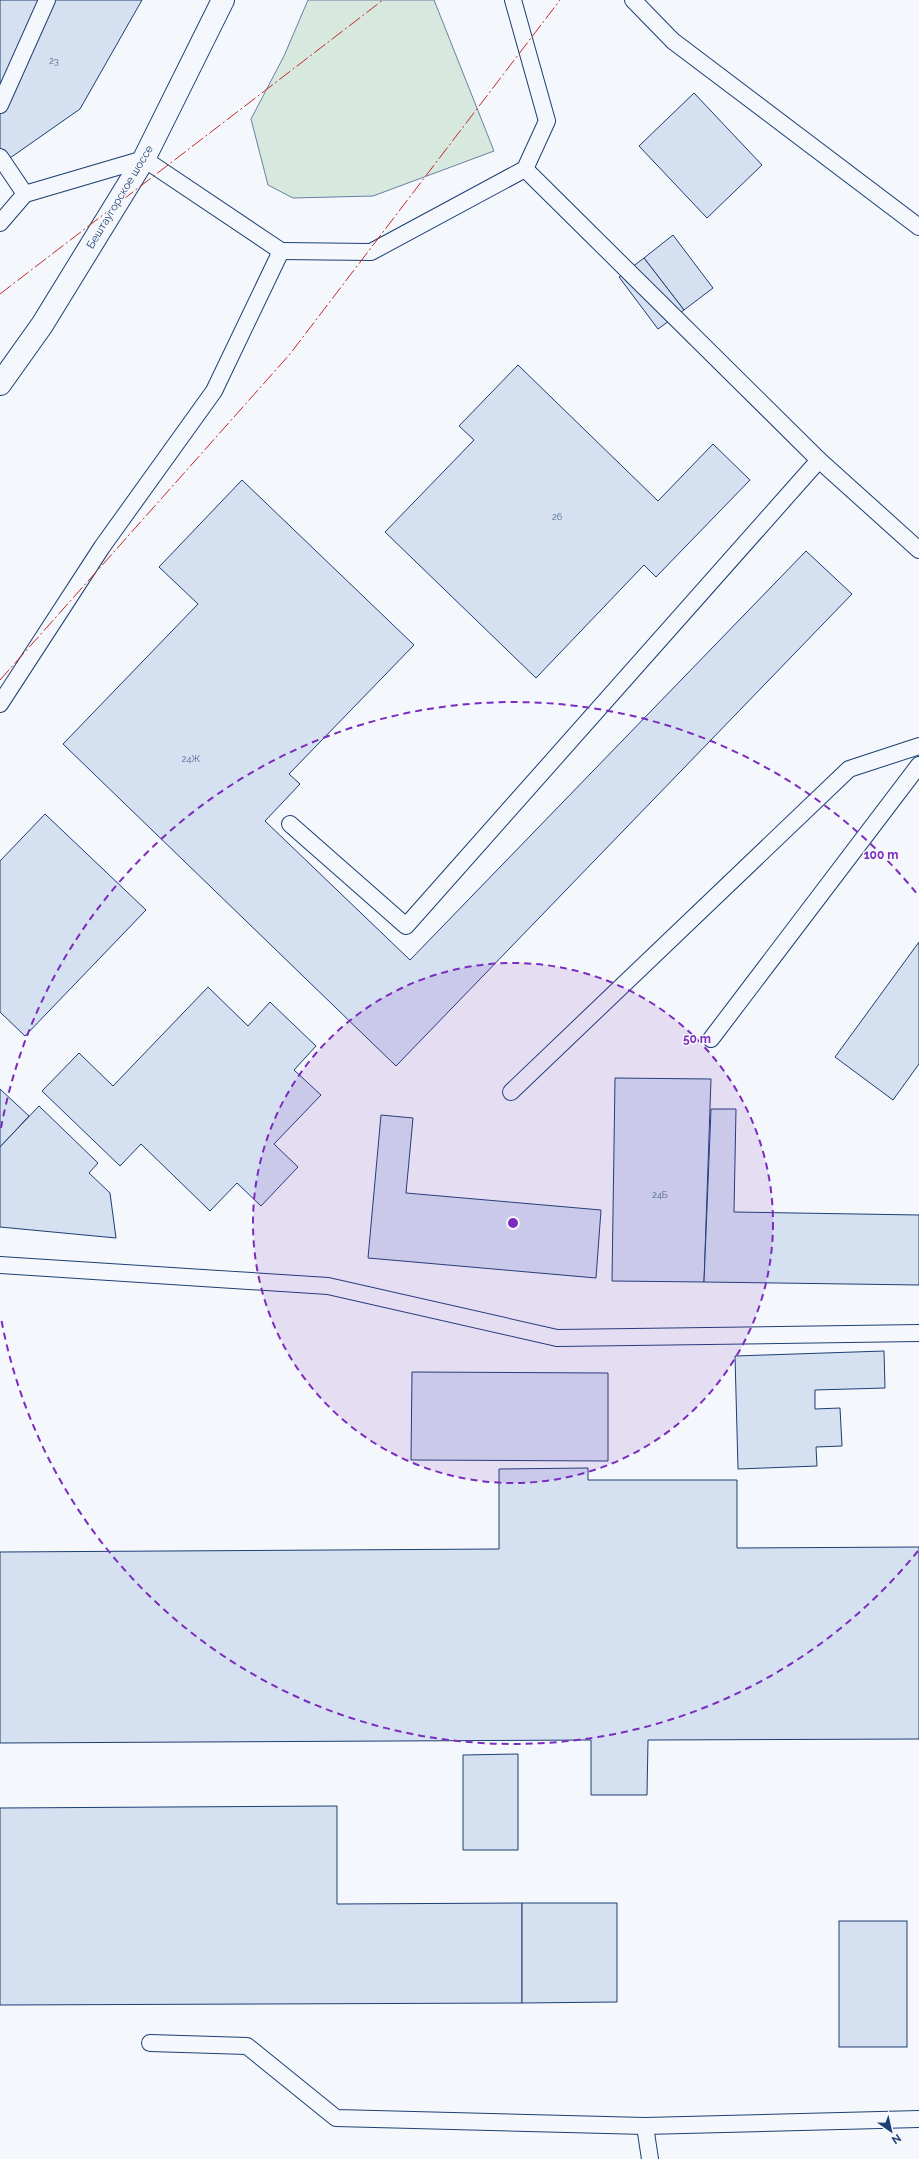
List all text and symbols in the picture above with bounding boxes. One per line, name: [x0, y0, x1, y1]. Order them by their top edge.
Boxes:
house number: 23: [49, 56, 59, 66]
street label: Бештаугорское шоссе: [84, 143, 156, 251]
house number: 26: [552, 512, 563, 522]
house number: 24Ж: [182, 754, 200, 764]
text: 100 m: [864, 848, 898, 862]
text: 50 m: [683, 1032, 711, 1046]
house number: 24Б: [652, 1190, 668, 1200]
centre of rings: [506, 1216, 520, 1230]
north arrow: [871, 2111, 911, 2151]
text: N: [889, 2131, 903, 2147]

